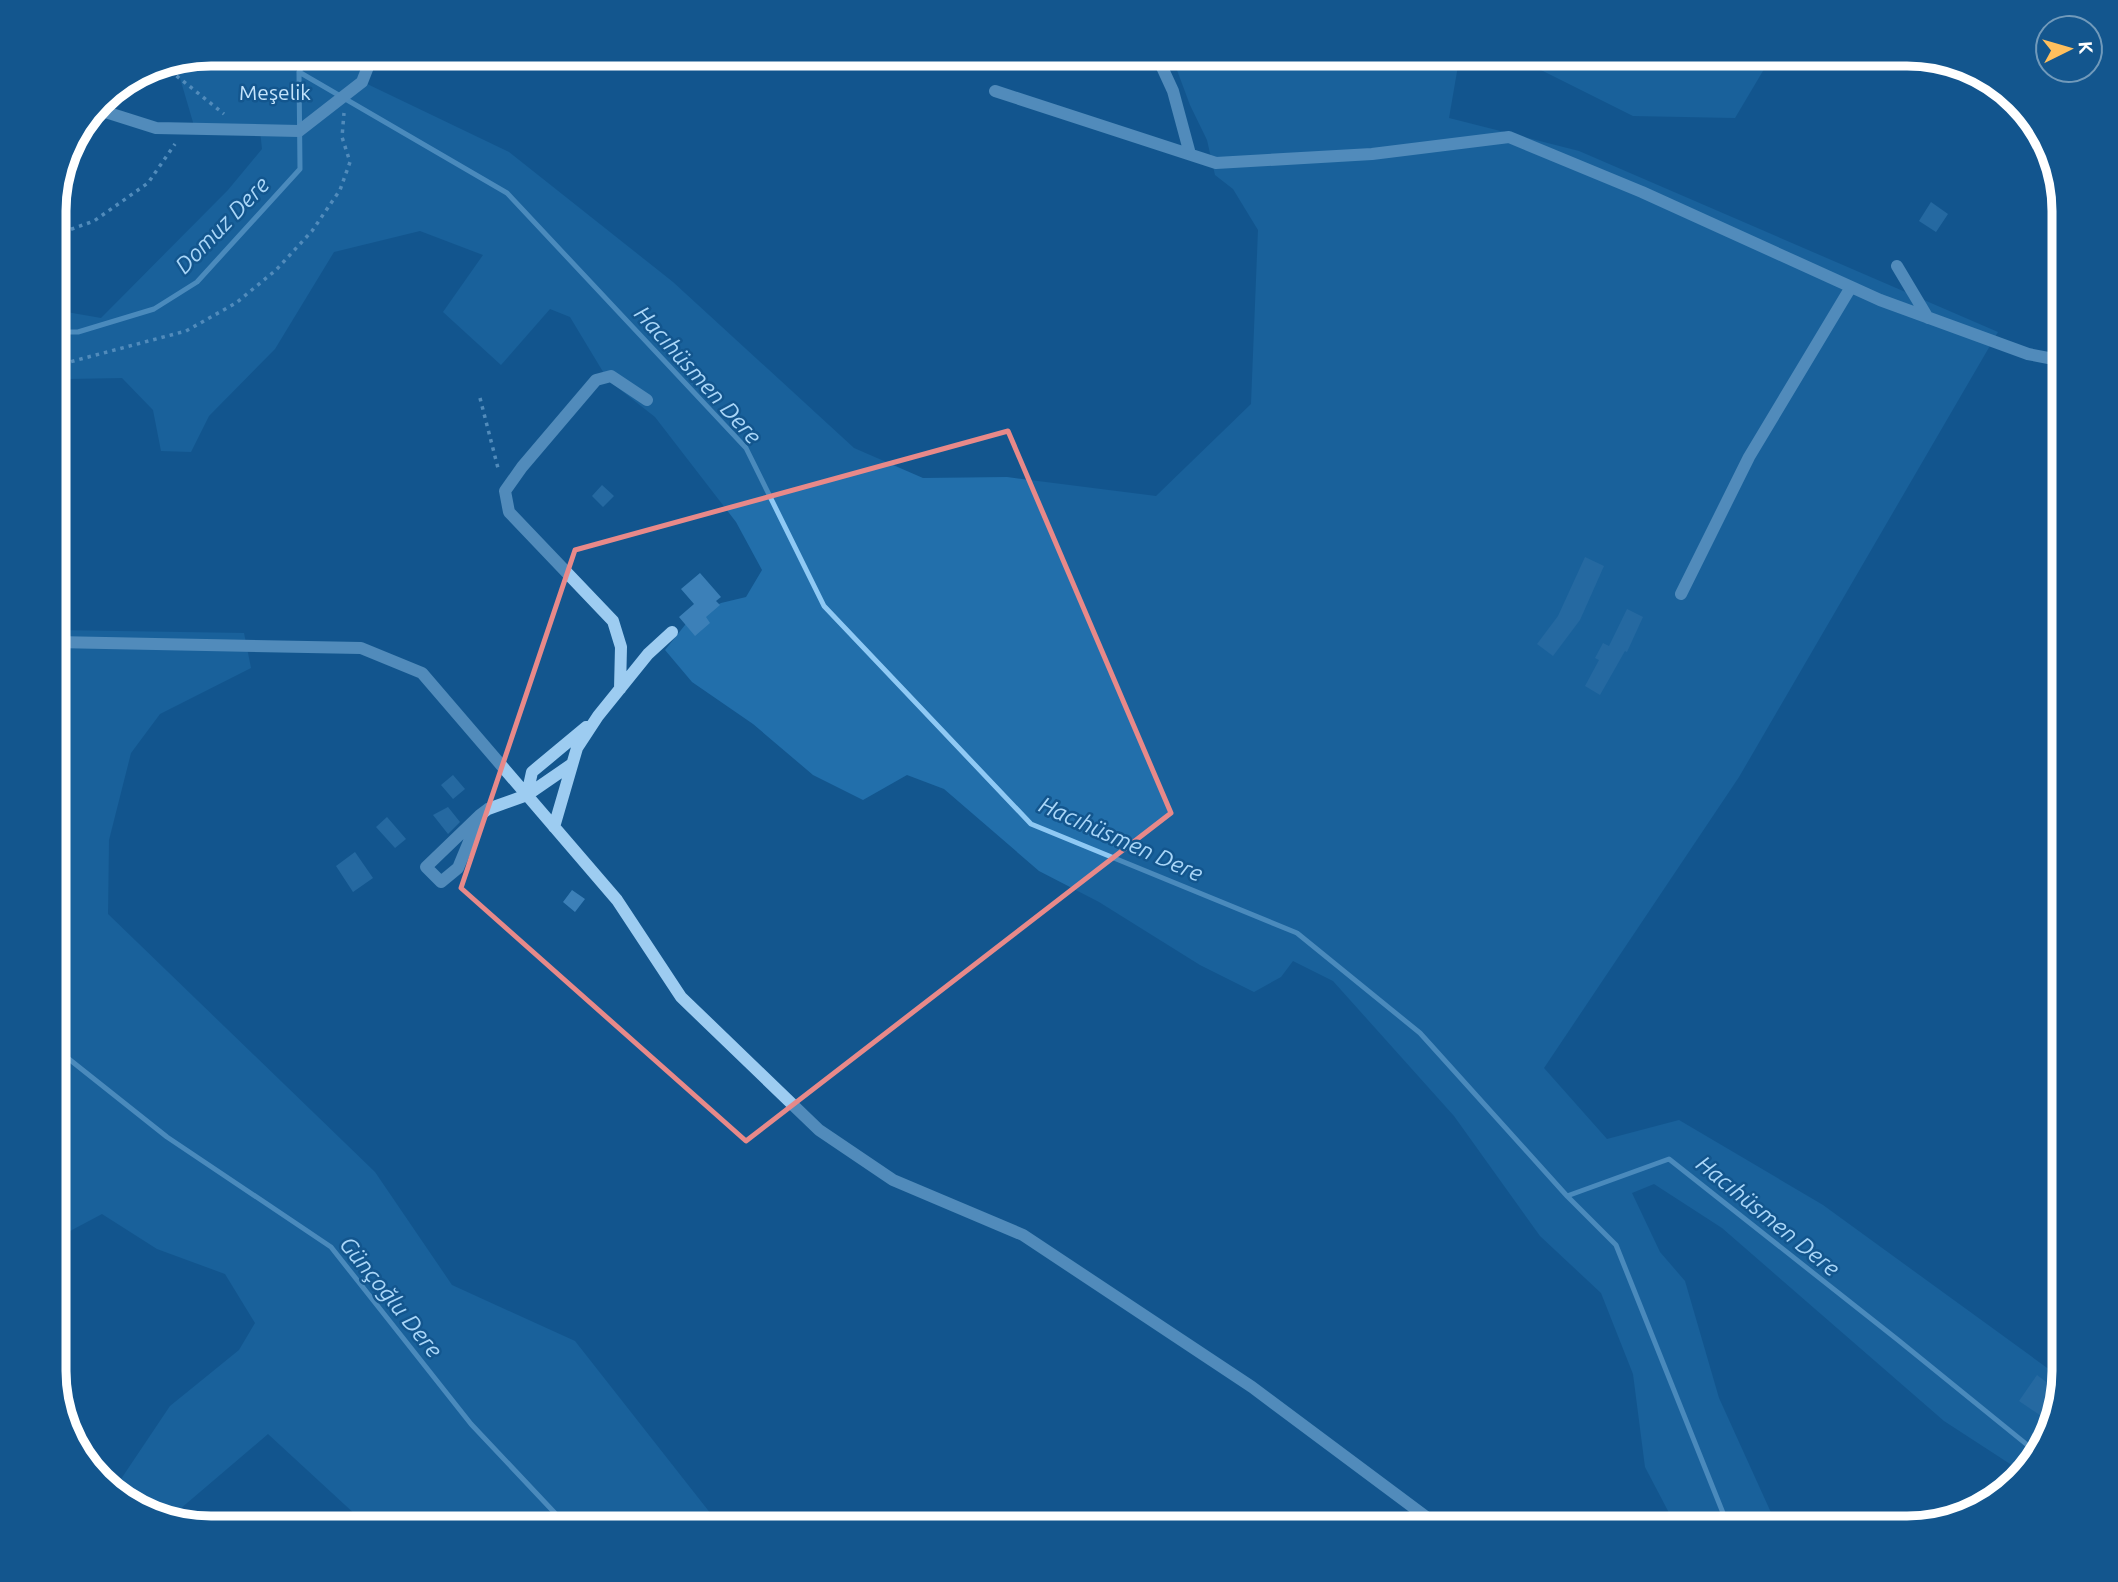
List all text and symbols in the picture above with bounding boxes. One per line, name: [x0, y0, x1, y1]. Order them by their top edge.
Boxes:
north arrow: [2034, 14, 2104, 84]
text: K: [2074, 40, 2097, 55]
park label: Meşelik: [239, 80, 311, 104]
water label: Domuz Dere: [170, 171, 274, 278]
water label: Hacıhüsmen Dere: [630, 301, 767, 449]
water label: Hacıhüsmen Dere: [1036, 791, 1207, 886]
water label: Hacıhüsmen Dere: [1692, 1150, 1845, 1281]
water label: Günçoğlu Dere: [335, 1231, 448, 1362]

